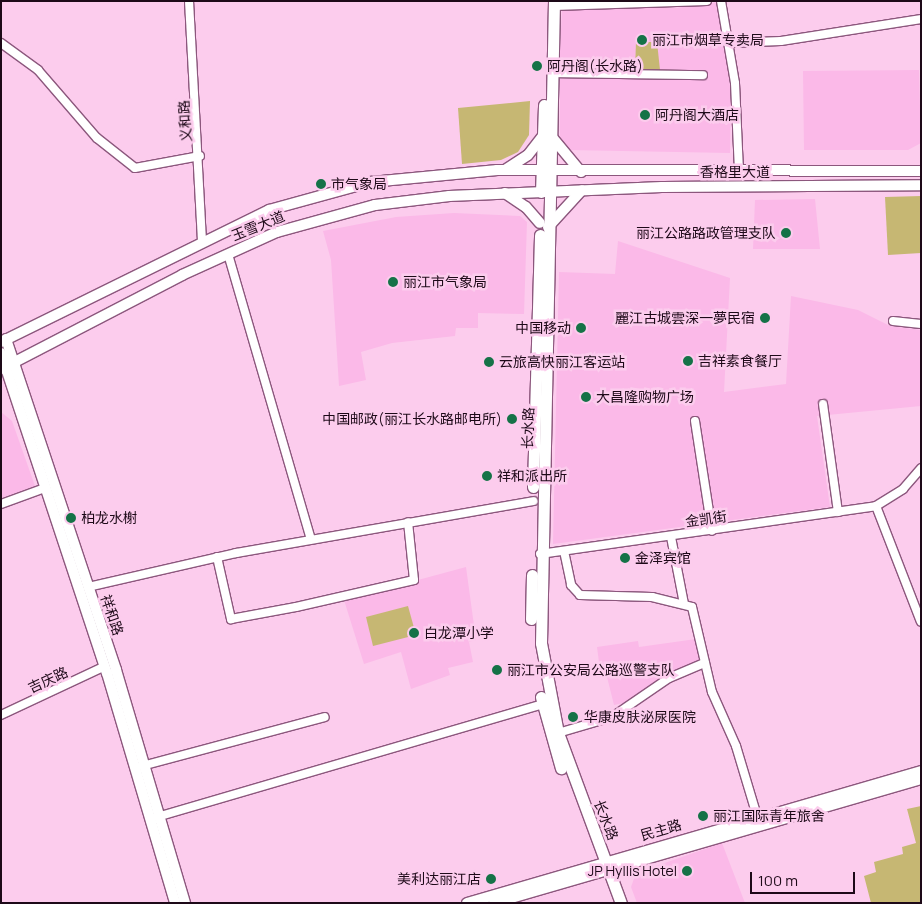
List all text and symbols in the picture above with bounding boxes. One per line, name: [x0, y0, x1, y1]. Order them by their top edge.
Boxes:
place label: 丽江市烟草专卖局: [652, 32, 764, 48]
marker: 丽江市烟草专卖局: [636, 34, 648, 46]
place label: 阿丹阁(长水路): [547, 58, 643, 74]
marker: 阿丹阁(长水路): [531, 60, 543, 72]
street label: 义和路: [175, 99, 195, 143]
place label: 阿丹阁大酒店: [655, 107, 739, 123]
marker: 阿丹阁大酒店: [639, 109, 651, 121]
street label: 香格里大道: [700, 164, 770, 180]
place label: 市气象局: [331, 176, 387, 192]
marker: 市气象局: [315, 178, 327, 190]
street label: 玉雪大道: [229, 208, 287, 244]
place label: 丽江公路路政管理支队: [636, 225, 776, 241]
marker: 丽江公路路政管理支队: [780, 227, 792, 239]
place label: 丽江市气象局: [403, 274, 487, 290]
marker: 丽江市气象局: [387, 276, 399, 288]
place label: 麗江古城雲深一夢民宿: [615, 310, 755, 326]
marker: 麗江古城雲深一夢民宿: [759, 312, 771, 324]
place label: 中国移动: [515, 320, 571, 336]
marker: 中国移动: [575, 322, 587, 334]
place label: 吉祥素食餐厅: [698, 353, 782, 369]
place label: 云旅高快丽江客运站: [499, 354, 625, 370]
marker: 吉祥素食餐厅: [682, 355, 694, 367]
marker: 云旅高快丽江客运站: [483, 356, 495, 368]
place label: 大昌隆购物广场: [596, 389, 694, 405]
marker: 大昌隆购物广场: [580, 391, 592, 403]
street label: 长水路: [519, 407, 537, 449]
place label: 中国邮政(丽江长水路邮电所): [322, 411, 502, 427]
marker: 中国邮政(丽江长水路邮电所): [506, 413, 518, 425]
place label: 祥和派出所: [497, 468, 567, 484]
marker: 祥和派出所: [481, 470, 493, 482]
street label: 金凯街: [684, 508, 728, 530]
place label: 柏龙水榭: [81, 510, 137, 526]
marker: 柏龙水榭: [65, 512, 77, 524]
place label: 金泽宾馆: [635, 550, 691, 566]
marker: 金泽宾馆: [619, 552, 631, 564]
street label: 祥和路: [97, 592, 127, 638]
place label: 白龙潭小学: [424, 625, 494, 641]
marker: 白龙潭小学: [408, 627, 420, 639]
place label: 丽江市公安局公路巡警支队: [507, 662, 675, 678]
street label: 吉庆路: [25, 664, 71, 696]
marker: 丽江市公安局公路巡警支队: [491, 664, 503, 676]
place label: 华康皮肤泌尿医院: [584, 709, 696, 725]
marker: 华康皮肤泌尿医院: [566, 710, 580, 724]
street label: 长水路: [591, 797, 621, 843]
place label: 丽江国际青年旅舍: [713, 808, 825, 824]
marker: 丽江国际青年旅舍: [697, 810, 709, 822]
street label: 民主路: [638, 816, 684, 844]
scale bar: [752, 862, 857, 894]
place label: JP Hyllis Hotel: [588, 863, 677, 879]
marker: JP Hyllis Hotel: [681, 865, 693, 877]
text: 100 m: [758, 870, 798, 891]
place label: 美利达丽江店: [397, 871, 481, 887]
marker: 美利达丽江店: [485, 873, 497, 885]

